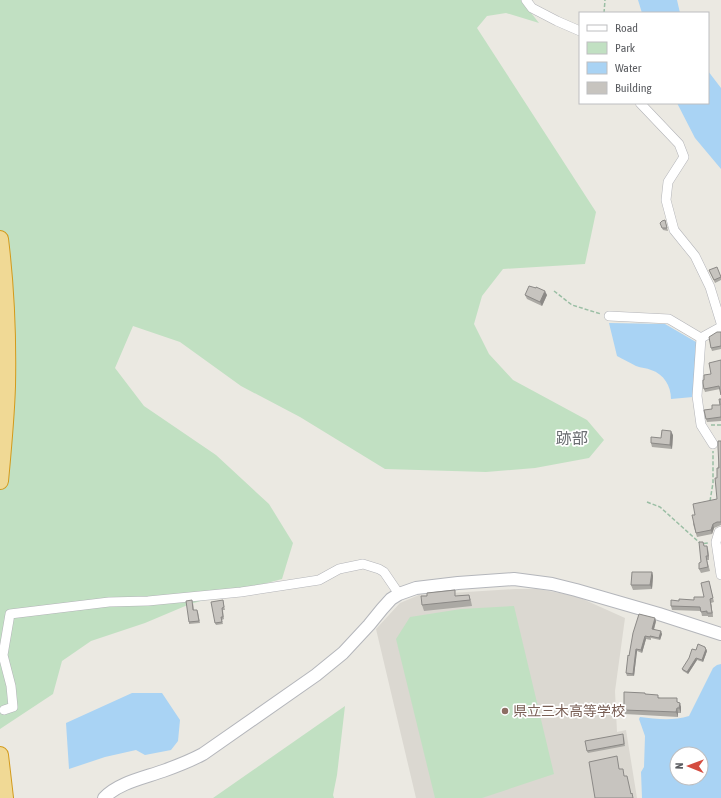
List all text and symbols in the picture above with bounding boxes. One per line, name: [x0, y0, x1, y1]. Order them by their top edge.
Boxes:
legend: [579, 12, 709, 104]
text: Road: [615, 21, 638, 35]
text: Park: [615, 41, 636, 55]
text: Water: [615, 61, 642, 75]
text: Building: [615, 81, 653, 95]
district label: 跡部: [556, 429, 588, 447]
place label: 県立三木高等学校: [513, 703, 625, 719]
marker: 県立三木高等学校: [500, 706, 510, 716]
north arrow: [669, 746, 709, 786]
text: N: [673, 762, 685, 769]

